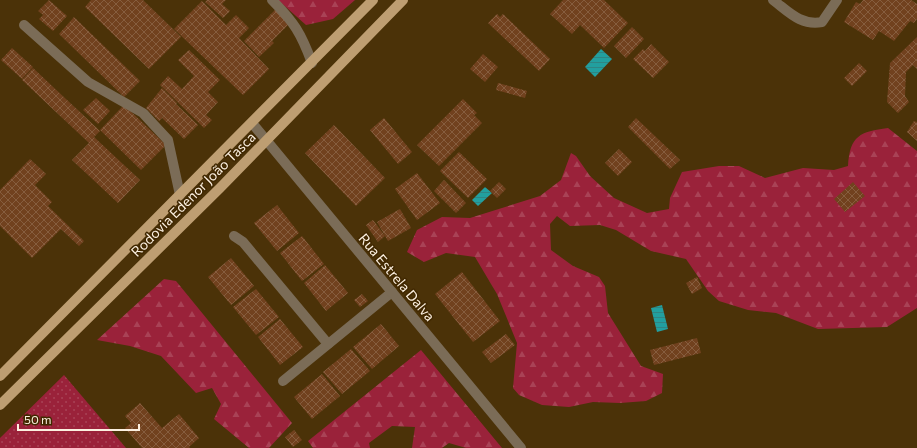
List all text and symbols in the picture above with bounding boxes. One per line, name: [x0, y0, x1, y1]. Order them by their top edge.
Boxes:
street label: Rodovia Edenor João Tasca: [127, 128, 259, 260]
street label: Rua Estrela Dalva: [355, 230, 439, 324]
scale bar: [18, 406, 139, 432]
text: 50 m: [24, 412, 52, 426]

